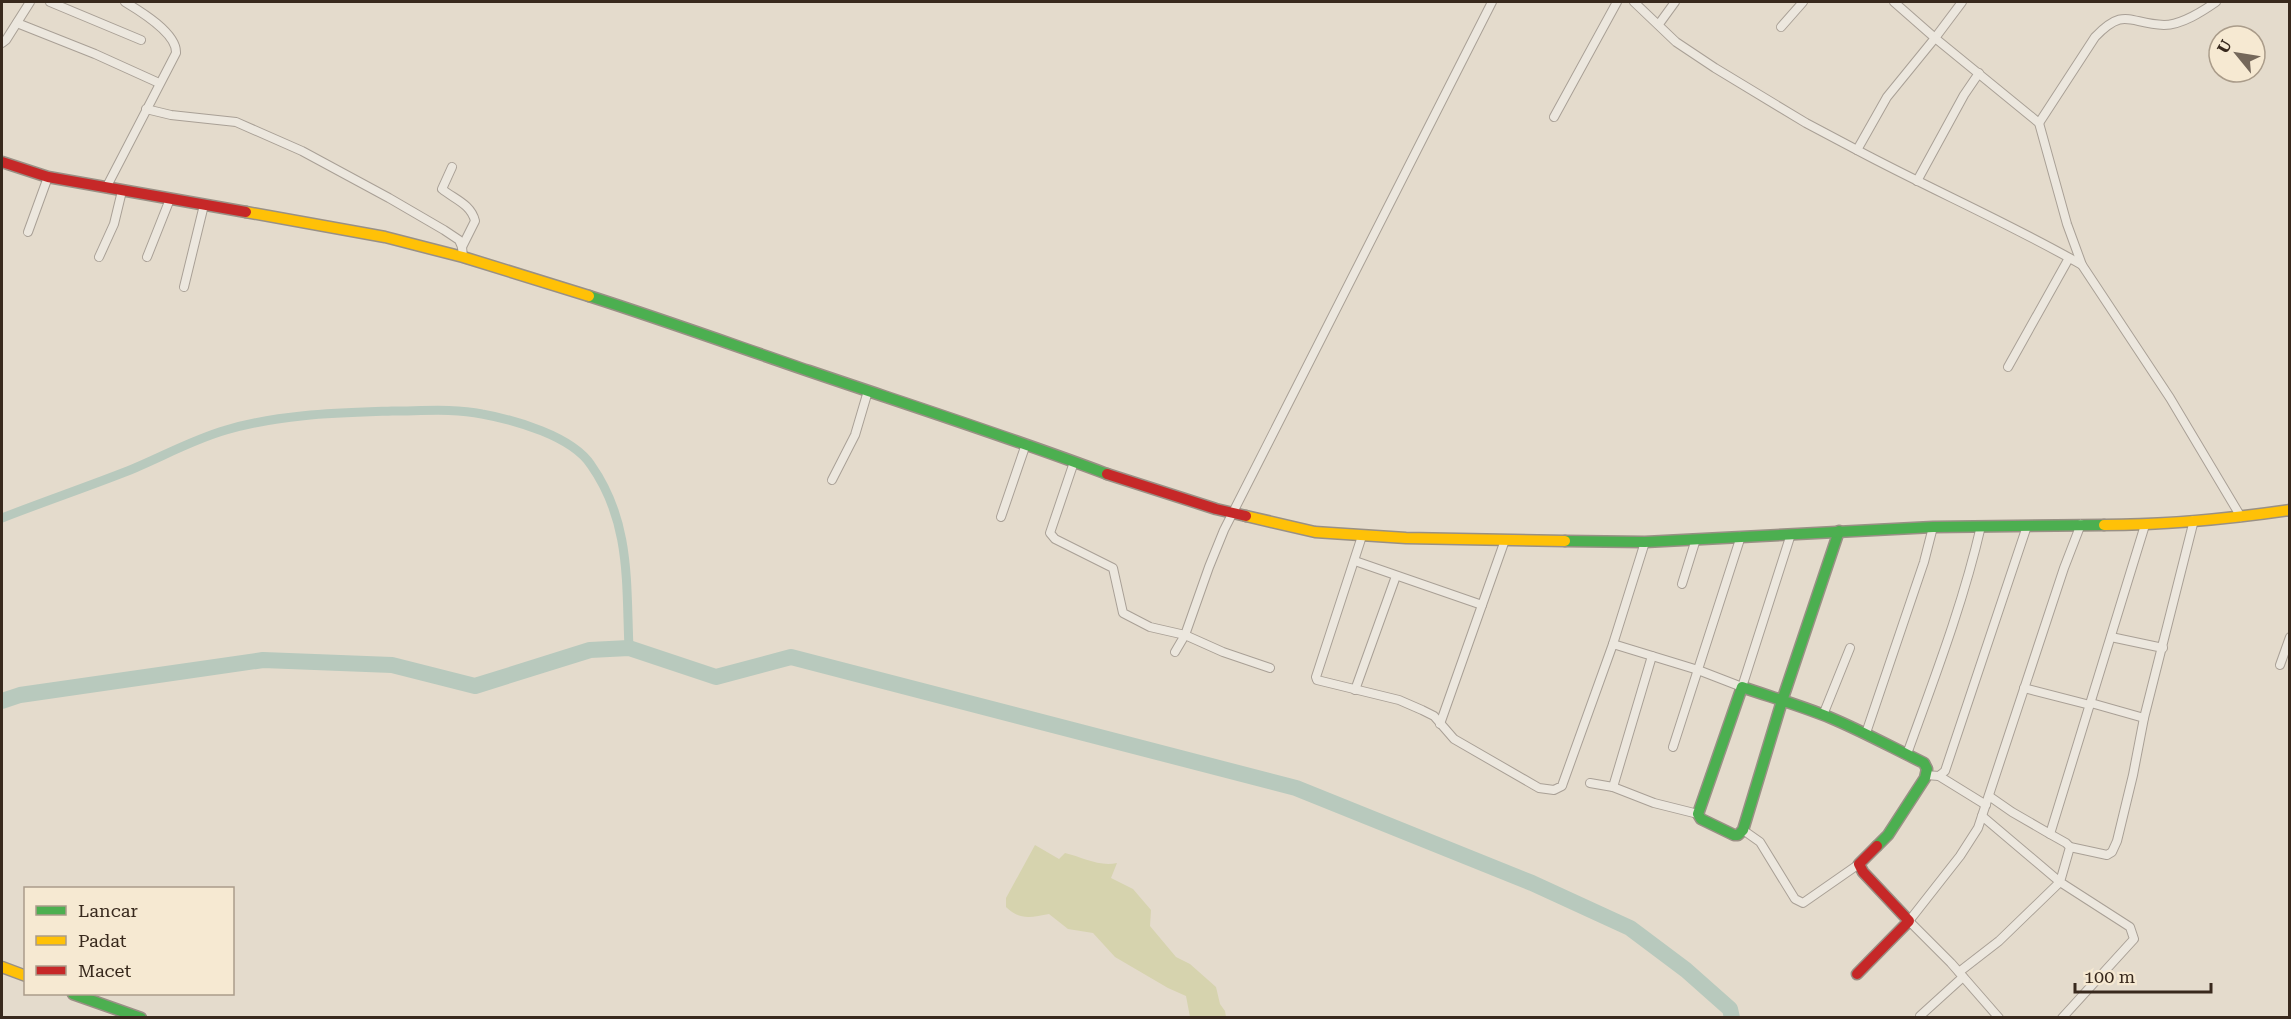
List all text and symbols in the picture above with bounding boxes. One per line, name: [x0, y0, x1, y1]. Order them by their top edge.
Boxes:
north arrow: [2207, 24, 2267, 84]
text: U: [2213, 37, 2236, 57]
legend: [24, 887, 234, 995]
text: Lancar: [78, 900, 138, 921]
text: Padat: [78, 930, 127, 951]
scale bar: [2075, 956, 2212, 994]
text: Macet: [78, 960, 131, 981]
text: 100 m: [2084, 966, 2135, 987]

